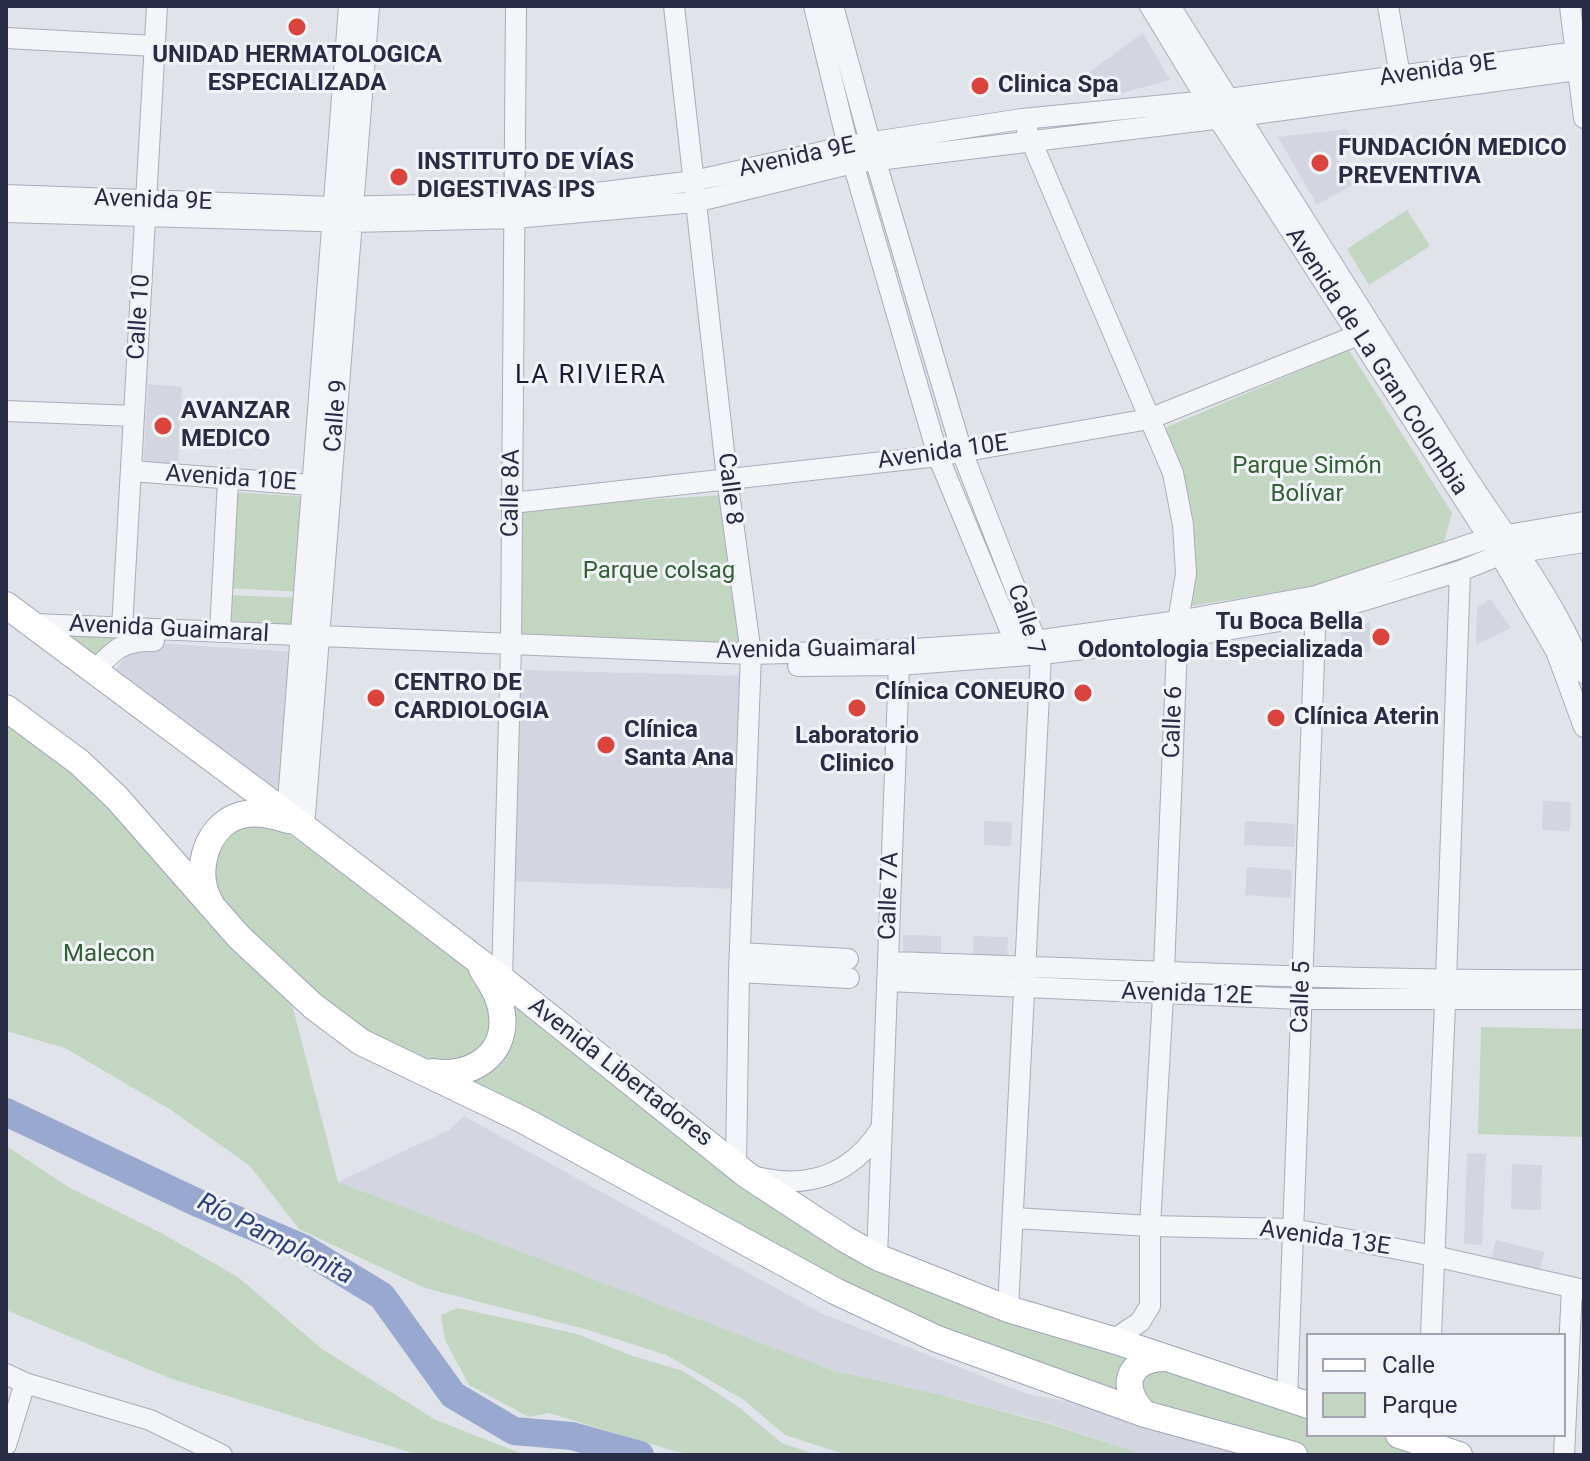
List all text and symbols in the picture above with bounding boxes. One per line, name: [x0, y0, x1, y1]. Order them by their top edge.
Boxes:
marker: UNIDAD HERMATOLOGICA ESPECIALIZADA: [286, 16, 308, 38]
place label: UNIDAD HERMATOLOGICA ESPECIALIZADA: [152, 42, 442, 98]
street label: Avenida 9E: [1378, 49, 1498, 93]
place label: Clinica Spa: [998, 72, 1119, 100]
marker: Clinica Spa: [969, 75, 991, 97]
street label: Avenida 9E: [736, 132, 858, 184]
place label: FUNDACIÓN MEDICO PREVENTIVA: [1338, 135, 1567, 191]
place label: INSTITUTO DE VÍAS DIGESTIVAS IPS: [417, 149, 634, 205]
marker: FUNDACIÓN MEDICO PREVENTIVA: [1309, 152, 1331, 174]
marker: INSTITUTO DE VÍAS DIGESTIVAS IPS: [388, 166, 410, 188]
street label: Avenida 9E: [94, 185, 212, 217]
street label: Avenida de La Gran Colombia: [1279, 223, 1473, 501]
street label: Calle 10: [123, 273, 157, 361]
district label: LA RIVIERA: [515, 360, 667, 392]
street label: Calle 9: [319, 379, 355, 453]
place label: AVANZAR MEDICO: [181, 398, 290, 454]
marker: AVANZAR MEDICO: [152, 415, 174, 437]
street label: Avenida 10E: [876, 430, 1010, 476]
street label: Calle 8A: [497, 449, 527, 537]
street label: Calle 8: [710, 451, 748, 527]
park label: Parque Simón Bolívar: [1232, 453, 1382, 509]
street label: Avenida 10E: [164, 460, 298, 498]
park label: Parque colsag: [583, 558, 735, 586]
street label: Calle 7: [1000, 581, 1050, 659]
place label: Tu Boca Bella Odontologia Especializada: [1078, 609, 1363, 665]
street label: Avenida Guaimaral: [68, 610, 270, 650]
marker: Tu Boca Bella Odontologia Especializada: [1370, 626, 1392, 648]
street label: Avenida Guaimaral: [716, 634, 916, 666]
place label: CENTRO DE CARDIOLOGIA: [394, 670, 549, 726]
place label: Clínica CONEURO: [875, 679, 1065, 707]
marker: Clínica CONEURO: [1072, 682, 1094, 704]
street label: Calle 6: [1158, 685, 1190, 759]
marker: CENTRO DE CARDIOLOGIA: [365, 687, 387, 709]
marker: Laboratorio Clinico: [846, 697, 868, 719]
place label: Clínica Aterin: [1294, 704, 1439, 732]
marker: Clínica Aterin: [1265, 707, 1287, 729]
place label: Clínica Santa Ana: [624, 717, 734, 773]
place label: Laboratorio Clinico: [795, 723, 919, 779]
marker: Clínica Santa Ana: [595, 734, 617, 756]
street label: Calle 7A: [874, 851, 906, 941]
park label: Malecon: [63, 941, 155, 969]
street label: Calle 5: [1286, 960, 1318, 1034]
street label: Avenida 12E: [1121, 978, 1253, 1012]
street label: Avenida Libertadores: [522, 992, 718, 1154]
water label: Río Pamplonita: [192, 1187, 358, 1293]
street label: Avenida 13E: [1258, 1216, 1392, 1262]
legend: [1306, 1333, 1566, 1437]
text: Calle: [1382, 1351, 1435, 1379]
text: Parque: [1382, 1391, 1458, 1419]

